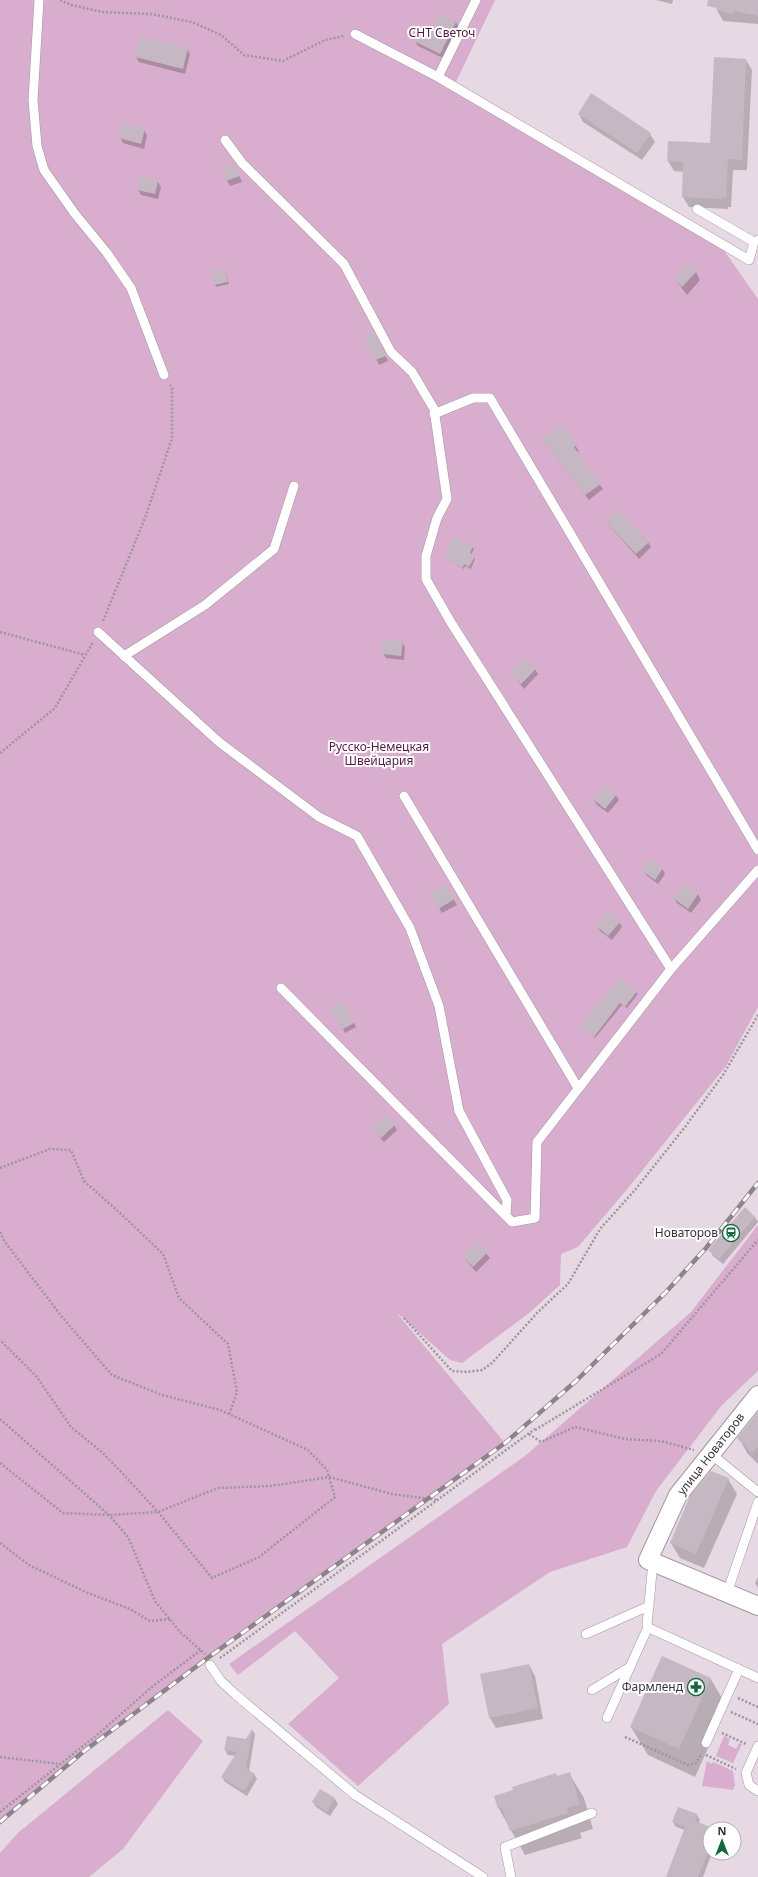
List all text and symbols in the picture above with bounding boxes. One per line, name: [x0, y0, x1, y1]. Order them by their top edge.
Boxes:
park label: СНТ Светоч: [409, 24, 475, 41]
park label: Русско-Немецкая Швейцария: [329, 738, 429, 769]
station icon: Новаторов: [721, 1223, 741, 1243]
place label: Новаторов: [655, 1224, 718, 1241]
street label: улица Новаторов: [673, 1409, 748, 1498]
pharmacy icon: Фармленд: [686, 1677, 706, 1697]
place label: Фармленд: [622, 1678, 684, 1695]
north arrow: [702, 1821, 742, 1861]
text: N: [718, 1823, 726, 1838]

